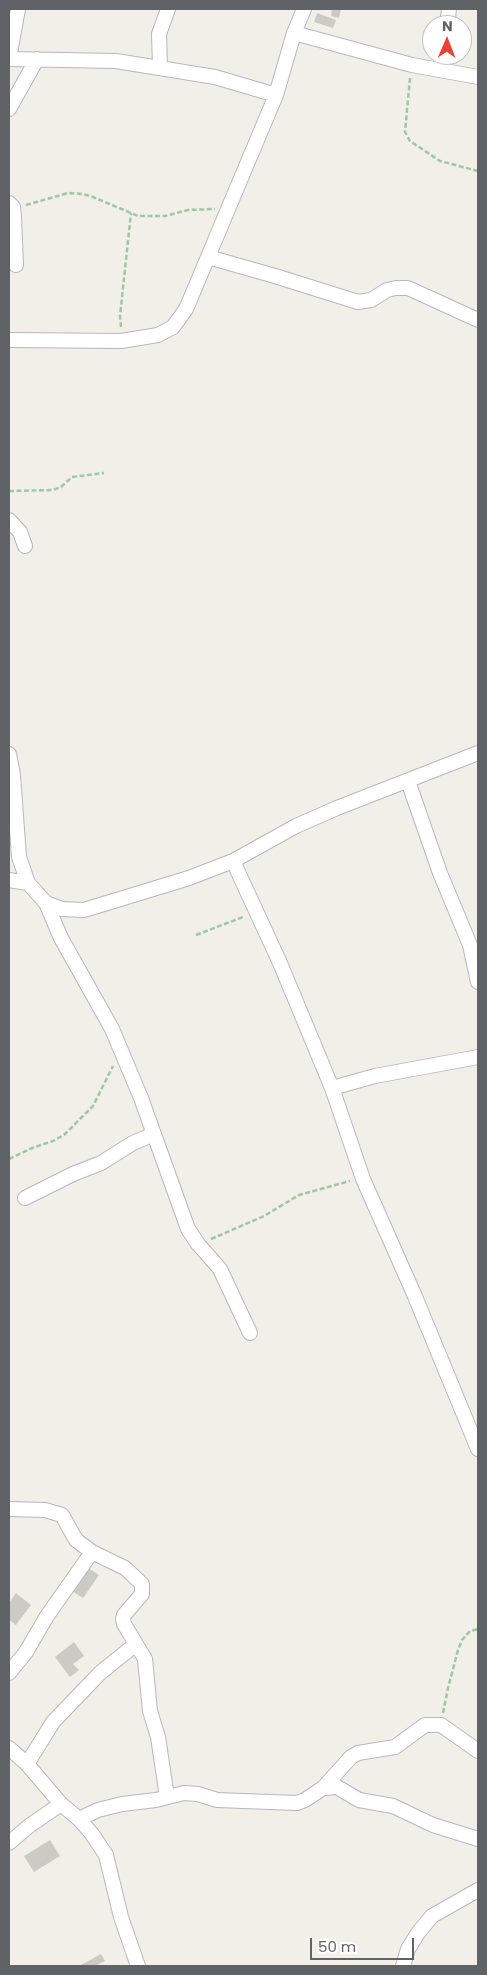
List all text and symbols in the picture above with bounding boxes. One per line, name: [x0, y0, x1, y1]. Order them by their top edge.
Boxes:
north arrow: [422, 15, 472, 65]
text: N: [442, 16, 453, 36]
scale bar: [312, 1928, 416, 1960]
text: 50 m: [318, 1936, 356, 1957]

